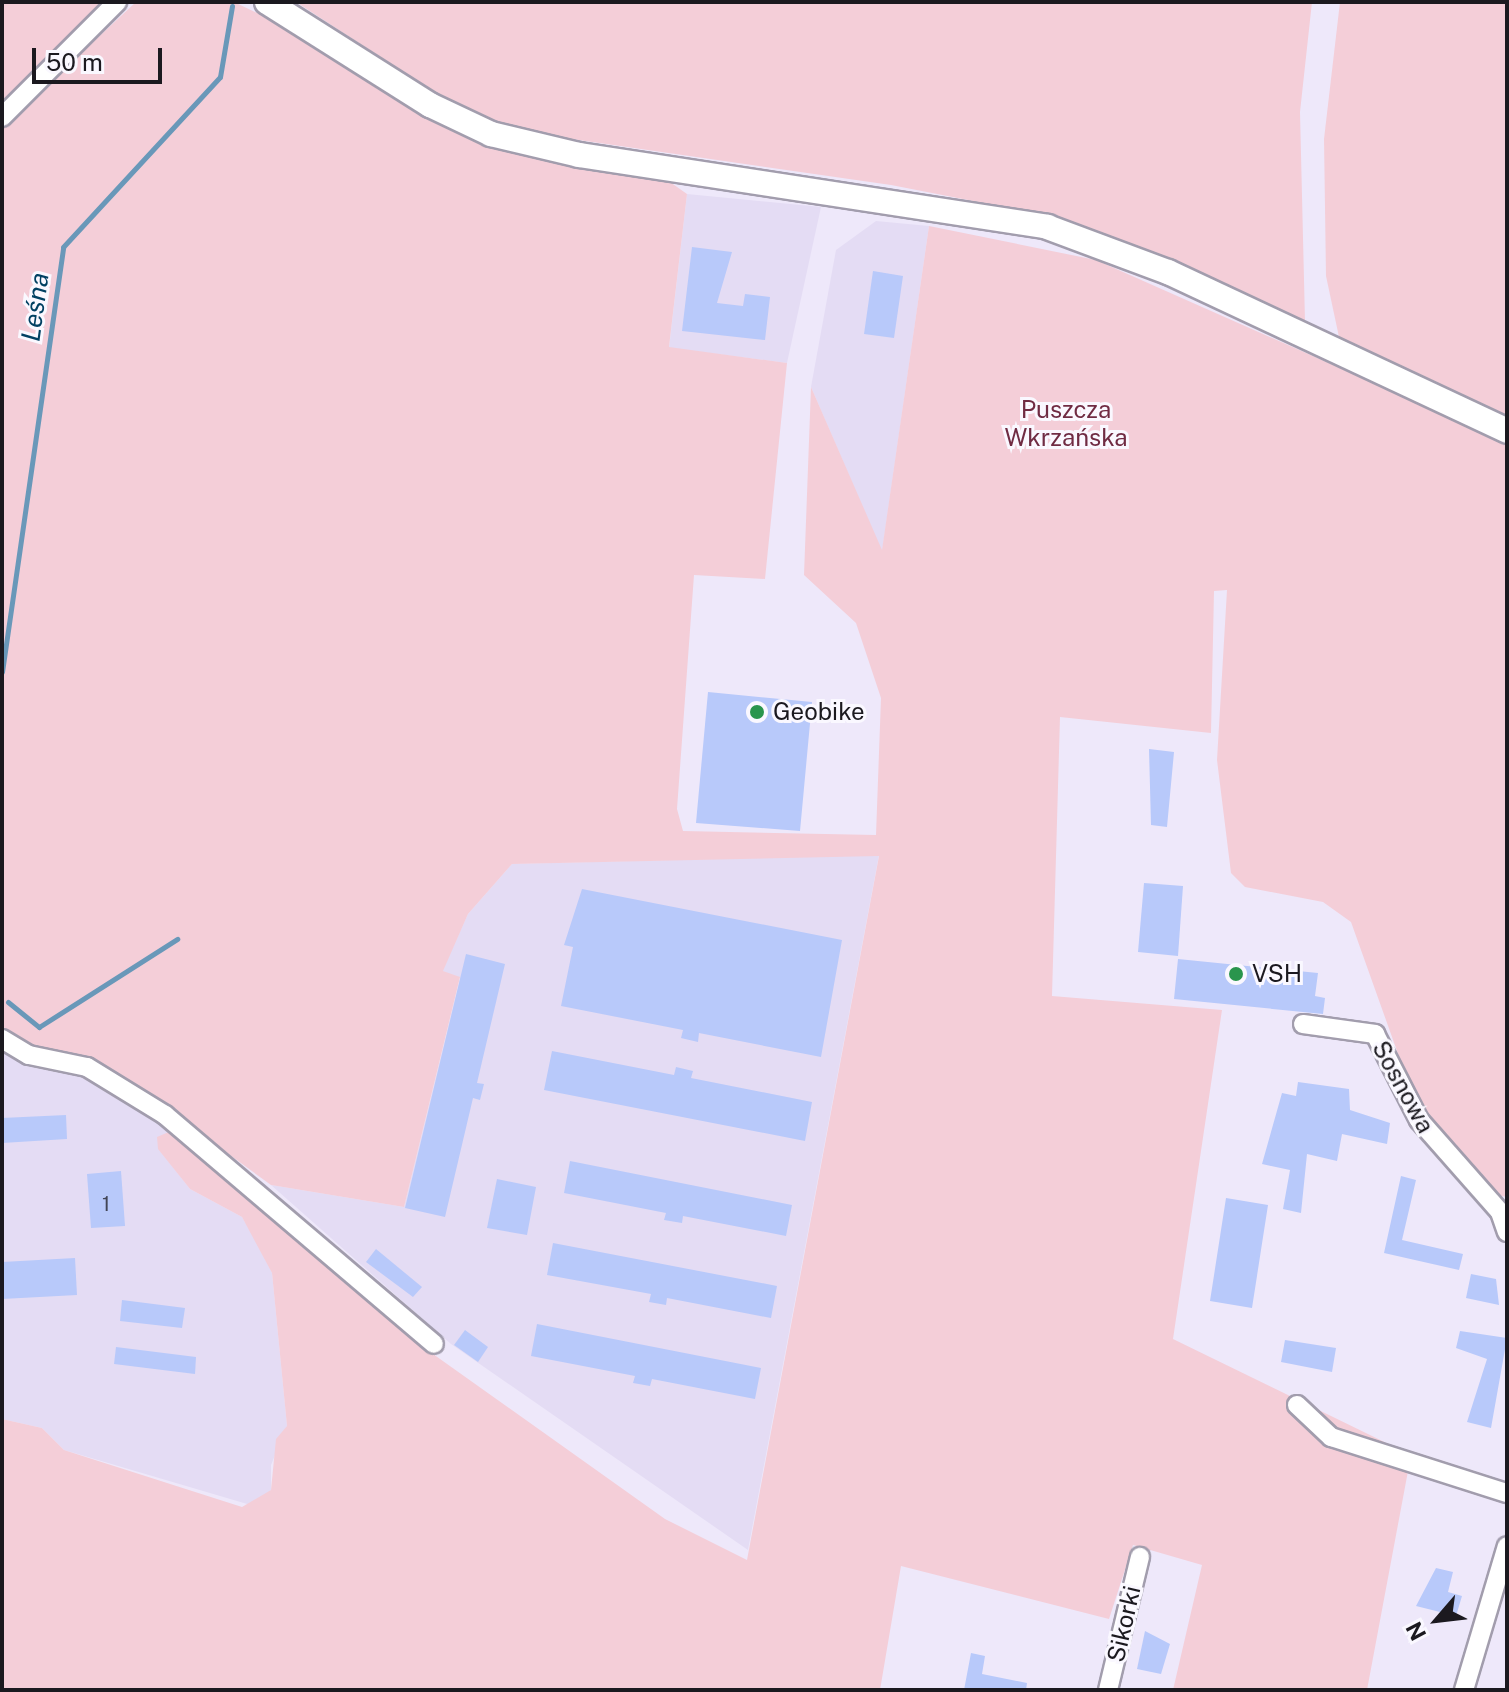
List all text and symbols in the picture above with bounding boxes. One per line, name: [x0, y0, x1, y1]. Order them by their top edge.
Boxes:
scale bar: [36, 32, 166, 82]
text: 50 m: [46, 48, 103, 76]
water label: Leśna: [15, 271, 55, 343]
park label: Puszcza Wkrzańska: [1004, 396, 1128, 452]
place label: Geobike: [773, 698, 865, 726]
marker: Geobike: [748, 703, 766, 721]
place label: VSH: [1252, 960, 1302, 988]
marker: VSH: [1227, 965, 1245, 983]
street label: Sosnowa: [1366, 1036, 1440, 1138]
house number: 1: [102, 1192, 110, 1216]
north arrow: [1397, 1580, 1477, 1660]
street label: Sikorki: [1101, 1583, 1147, 1665]
text: N: [1400, 1618, 1431, 1645]

